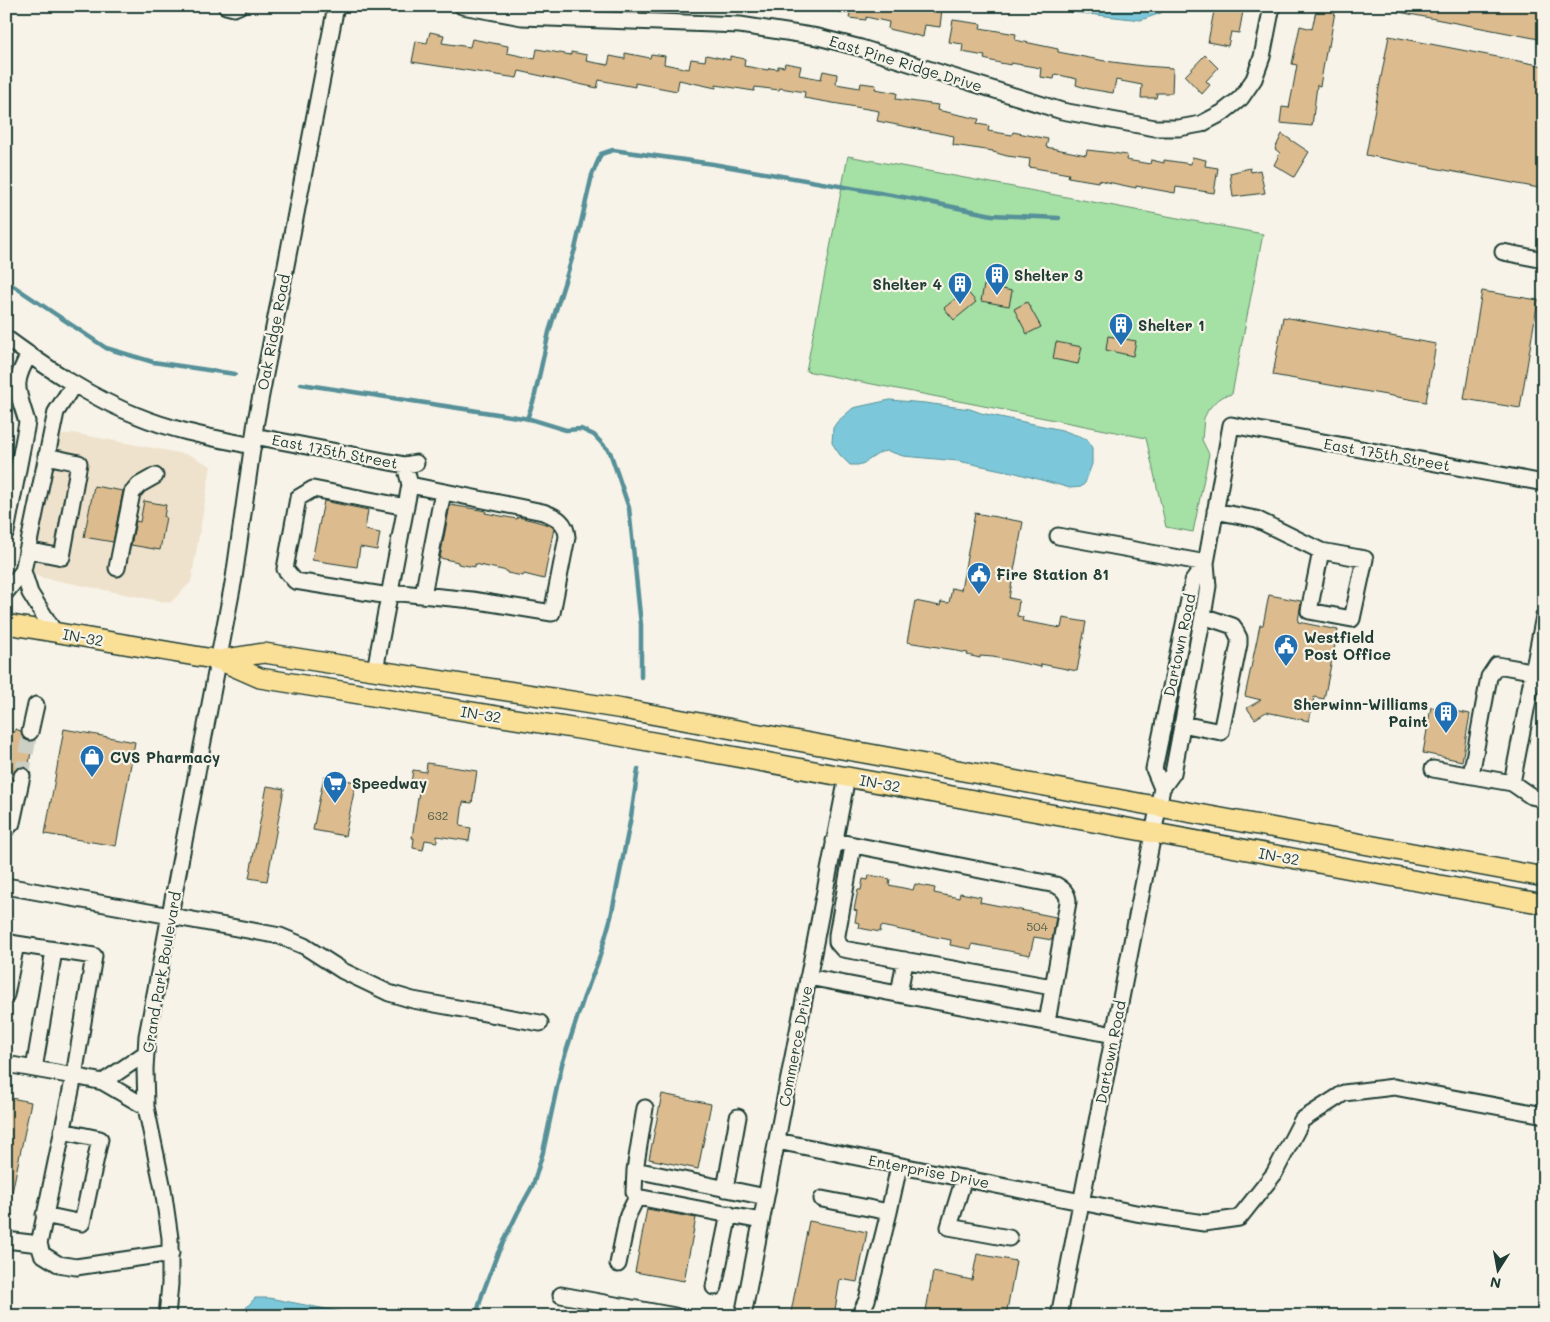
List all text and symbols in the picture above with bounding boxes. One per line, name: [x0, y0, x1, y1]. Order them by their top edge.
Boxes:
street label: East Pine Ridge Drive: [827, 30, 985, 96]
building icon: Shelter 3: [984, 262, 1010, 296]
place label: Shelter 3: [1014, 265, 1083, 285]
building icon: Shelter 4: [947, 271, 973, 305]
street label: Oak Ridge Road: [252, 272, 294, 392]
place label: Shelter 4: [873, 274, 942, 294]
building icon: Shelter 1: [1108, 312, 1134, 346]
place label: Shelter 1: [1138, 315, 1205, 335]
street label: East 175th Street: [270, 429, 400, 473]
street label: East 175th Street: [1322, 433, 1452, 475]
public building icon: Fire Station 81: [966, 561, 992, 595]
place label: Fire Station 81: [996, 564, 1109, 584]
street label: Dartown Road: [1158, 592, 1200, 698]
street label: IN-32: [61, 624, 105, 650]
place label: Westfield Post Office: [1304, 627, 1391, 664]
public building icon: Westfield Post Office: [1273, 633, 1299, 667]
place label: Sherwinn-Williams Paint: [1293, 694, 1428, 731]
building icon: Sherwinn-Williams Paint: [1433, 700, 1459, 734]
street label: IN-32: [459, 701, 503, 727]
shop icon: CVS Pharmacy: [79, 744, 105, 778]
place label: CVS Pharmacy: [110, 747, 220, 767]
supermarket icon: Speedway: [322, 770, 348, 804]
street label: IN-32: [858, 770, 902, 796]
place label: Speedway: [352, 773, 427, 793]
house number: 632: [428, 807, 448, 823]
street label: IN-32: [1257, 843, 1301, 869]
street label: Grand Park Boulevard: [137, 890, 185, 1054]
house number: 504: [1026, 918, 1048, 934]
street label: Commerce Drive: [773, 984, 817, 1108]
street label: Dartown Road: [1090, 999, 1130, 1105]
street label: Enterprise Drive: [867, 1149, 991, 1193]
north arrow: [1472, 1244, 1522, 1294]
text: N: [1488, 1273, 1502, 1294]

